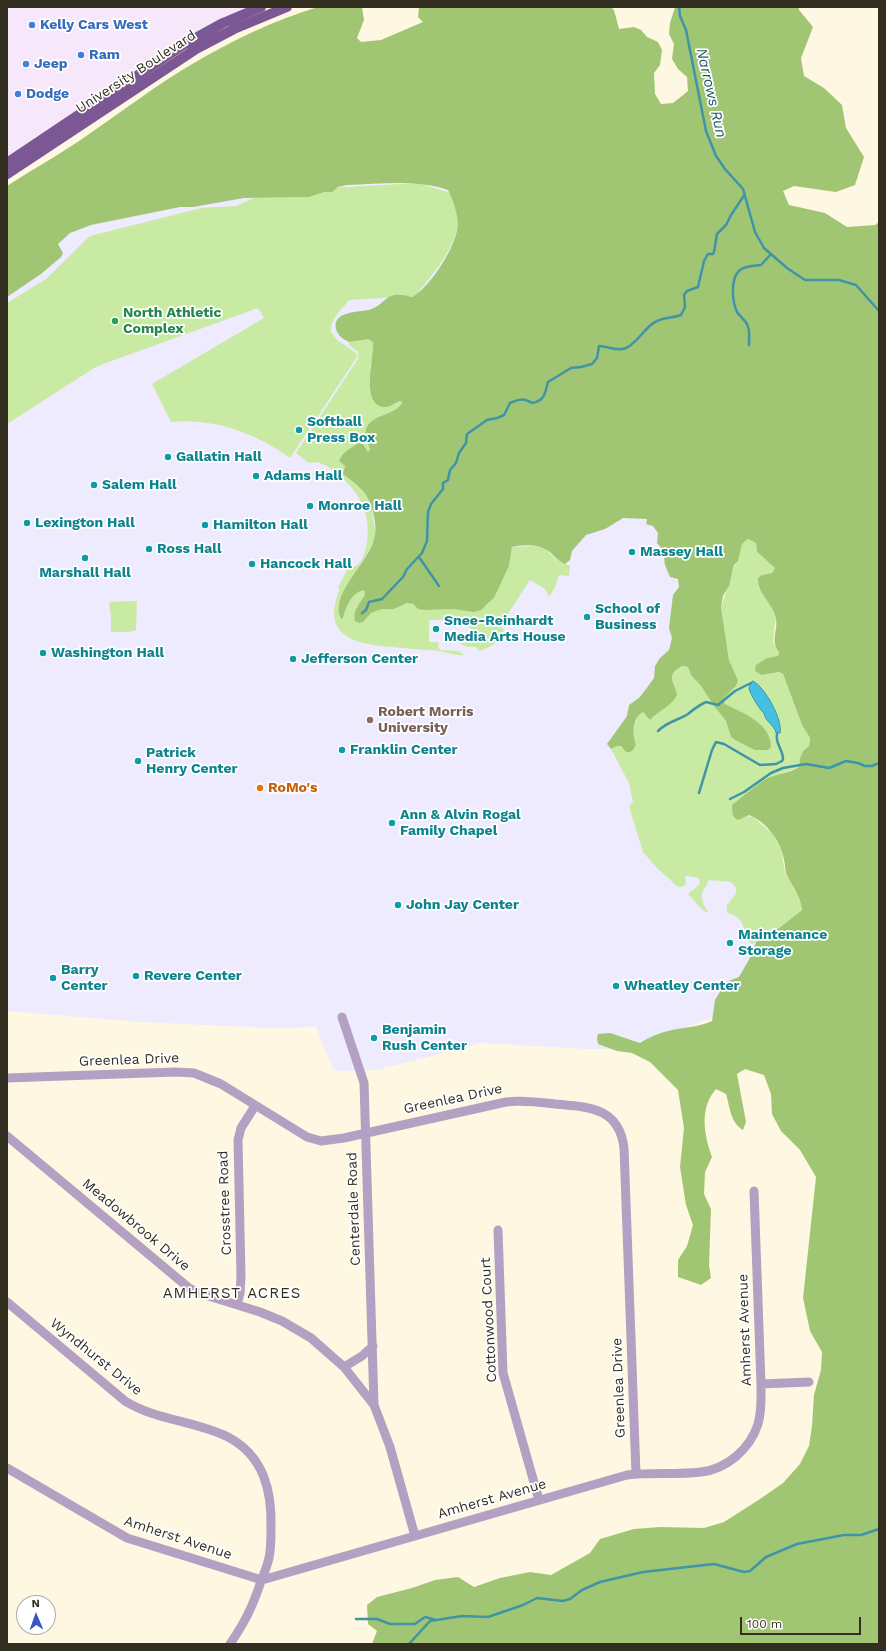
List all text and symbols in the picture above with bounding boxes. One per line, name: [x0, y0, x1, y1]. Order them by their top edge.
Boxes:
place label: Kelly Cars West: [40, 17, 148, 33]
marker: Kelly Cars West: [27, 20, 37, 30]
street label: University Boulevard: [73, 27, 199, 117]
water label: Narrows Run: [692, 46, 730, 140]
place label: Ram: [89, 47, 120, 63]
marker: Ram: [76, 50, 86, 60]
place label: Jeep: [34, 56, 68, 72]
marker: Jeep: [21, 59, 31, 69]
place label: Dodge: [26, 86, 69, 102]
marker: Dodge: [13, 89, 23, 99]
place label: North Athletic Complex: [123, 305, 221, 338]
marker: North Athletic Complex: [110, 316, 120, 326]
place label: Softball Press Box: [307, 414, 375, 446]
marker: Softball Press Box: [294, 425, 304, 435]
place label: Gallatin Hall: [176, 449, 262, 465]
marker: Gallatin Hall: [163, 452, 173, 462]
place label: Adams Hall: [264, 468, 342, 484]
marker: Adams Hall: [251, 471, 261, 481]
place label: Salem Hall: [102, 477, 177, 493]
marker: Salem Hall: [89, 480, 99, 490]
place label: Monroe Hall: [318, 498, 402, 514]
marker: Monroe Hall: [305, 501, 315, 511]
place label: Lexington Hall: [35, 515, 135, 531]
place label: Hamilton Hall: [213, 517, 308, 533]
marker: Lexington Hall: [22, 518, 32, 528]
marker: Hamilton Hall: [200, 520, 210, 530]
place label: Ross Hall: [157, 541, 221, 557]
marker: Ross Hall: [144, 544, 154, 554]
place label: Massey Hall: [640, 544, 723, 560]
marker: Massey Hall: [627, 547, 637, 557]
marker: Marshall Hall: [80, 553, 90, 563]
place label: Hancock Hall: [260, 556, 352, 572]
marker: Hancock Hall: [247, 559, 257, 569]
place label: Marshall Hall: [39, 565, 131, 581]
place label: School of Business: [595, 601, 660, 634]
marker: School of Business: [582, 612, 592, 622]
place label: Snee-Reinhardt Media Arts House: [444, 613, 566, 646]
marker: Snee-Reinhardt Media Arts House: [431, 624, 441, 634]
place label: Washington Hall: [51, 645, 164, 661]
marker: Washington Hall: [38, 648, 48, 658]
place label: Jefferson Center: [301, 651, 418, 667]
marker: Jefferson Center: [288, 654, 298, 664]
place label: Robert Morris University: [378, 704, 473, 736]
marker: Robert Morris University: [365, 715, 375, 725]
place label: Franklin Center: [350, 742, 458, 758]
place label: Patrick Henry Center: [146, 745, 238, 778]
marker: Franklin Center: [337, 745, 347, 755]
marker: Patrick Henry Center: [133, 756, 143, 766]
place label: RoMo's: [268, 780, 318, 796]
marker: RoMo's: [255, 783, 265, 793]
place label: Ann & Alvin Rogal Family Chapel: [400, 807, 521, 840]
marker: Ann & Alvin Rogal Family Chapel: [387, 818, 397, 828]
place label: John Jay Center: [406, 897, 519, 913]
marker: John Jay Center: [393, 900, 403, 910]
place label: Maintenance Storage: [738, 927, 827, 960]
marker: Maintenance Storage: [725, 938, 735, 948]
place label: Barry Center: [61, 962, 108, 994]
place label: Revere Center: [144, 968, 242, 984]
marker: Revere Center: [131, 971, 141, 981]
marker: Barry Center: [48, 973, 58, 983]
place label: Wheatley Center: [624, 978, 740, 994]
marker: Wheatley Center: [611, 981, 621, 991]
place label: Benjamin Rush Center: [382, 1022, 467, 1054]
marker: Benjamin Rush Center: [369, 1033, 379, 1043]
street label: Greenlea Drive: [79, 1050, 179, 1070]
street label: Greenlea Drive: [402, 1080, 504, 1118]
street label: Crosstree Road: [215, 1150, 235, 1256]
street label: Centerdale Road: [344, 1152, 364, 1266]
street label: Meadowbrook Drive: [79, 1175, 193, 1275]
street label: Cottonwood Court: [477, 1257, 501, 1383]
street label: Amherst Avenue: [735, 1274, 755, 1386]
district label: AMHERST ACRES: [163, 1285, 301, 1303]
street label: Wyndhurst Drive: [47, 1315, 145, 1399]
street label: Greenlea Drive: [609, 1338, 629, 1438]
street label: Amherst Avenue: [436, 1475, 548, 1523]
street label: Amherst Avenue: [122, 1513, 234, 1563]
north arrow: [16, 1595, 56, 1635]
text: N: [31, 1597, 40, 1610]
scale bar: [742, 1609, 863, 1635]
text: 100 m: [747, 1617, 782, 1631]

